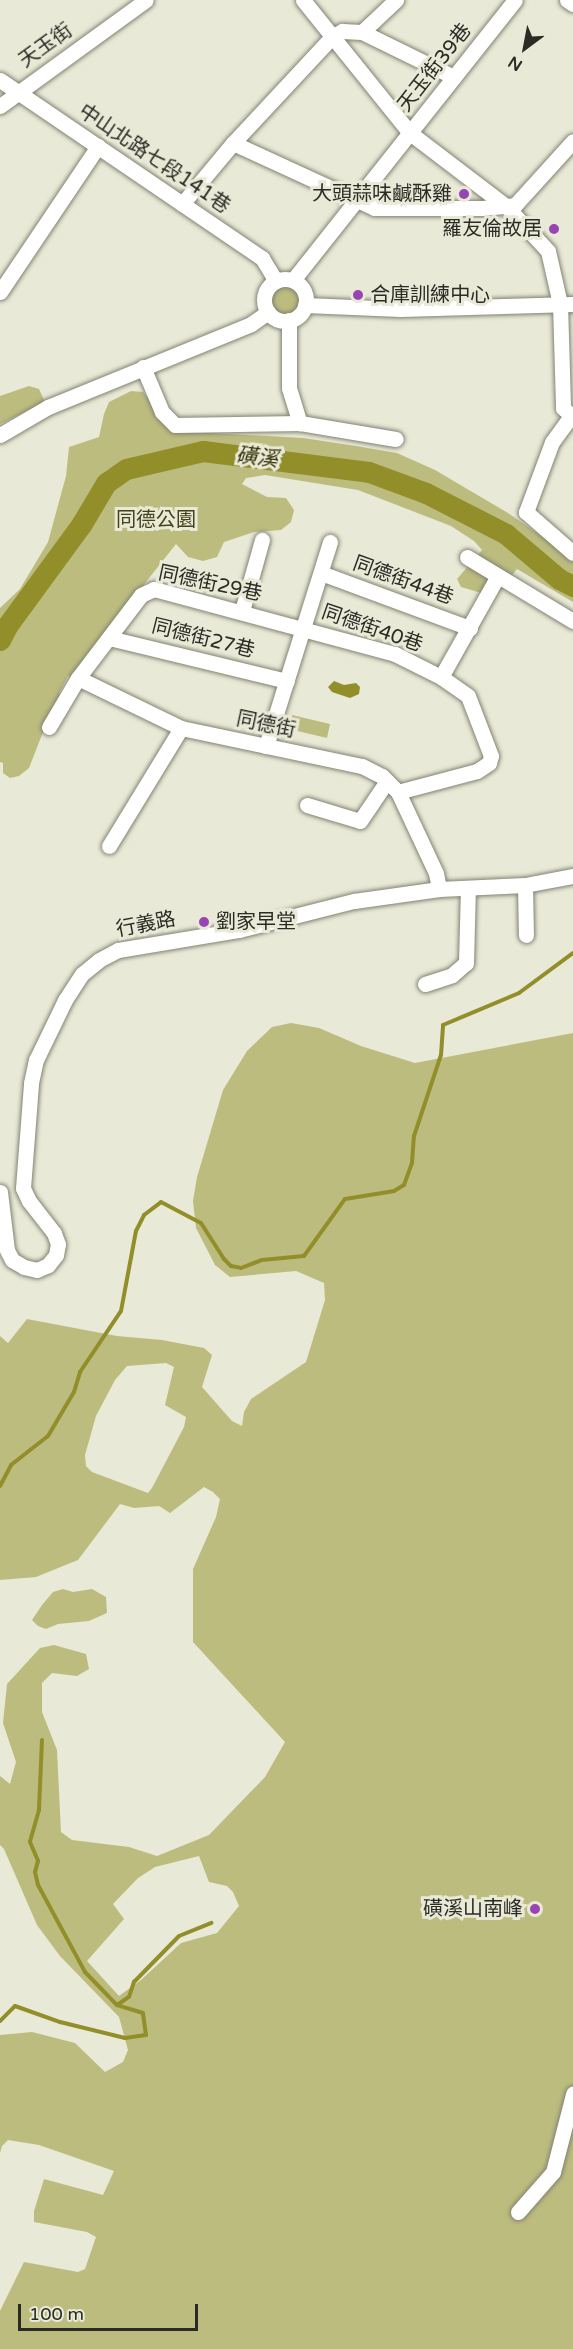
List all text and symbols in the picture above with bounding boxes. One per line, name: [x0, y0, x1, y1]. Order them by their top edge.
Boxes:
north arrow: [495, 18, 555, 78]
street label: 天玉街: [15, 19, 77, 73]
street label: 天玉街39巷: [393, 19, 477, 117]
text: N: [505, 51, 526, 75]
street label: 中山北路七段141巷: [74, 99, 234, 219]
place label: 大頭蒜味鹹酥雞: [312, 182, 452, 206]
marker: 大頭蒜味鹹酥雞: [457, 187, 471, 201]
place label: 羅友倫故居: [442, 217, 542, 241]
marker: 羅友倫故居: [547, 222, 561, 236]
place label: 合庫訓練中心: [370, 283, 490, 307]
marker: 合庫訓練中心: [351, 288, 365, 302]
water label: 磺溪: [235, 443, 279, 473]
park label: 同德公園: [116, 508, 196, 532]
street label: 同德街44巷: [350, 552, 456, 610]
street label: 同德街29巷: [156, 561, 264, 607]
street label: 同德街40巷: [318, 601, 426, 657]
street label: 同德街27巷: [149, 615, 257, 663]
street label: 同德街: [234, 707, 298, 743]
street label: 行義路: [114, 907, 178, 943]
place label: 劉家早堂: [216, 910, 296, 934]
marker: 劉家早堂: [197, 915, 211, 929]
place label: 磺溪山南峰: [423, 1897, 523, 1921]
marker: 磺溪山南峰: [528, 1902, 542, 1916]
scale bar: [21, 2292, 201, 2330]
text: 100 m: [29, 2303, 84, 2325]

